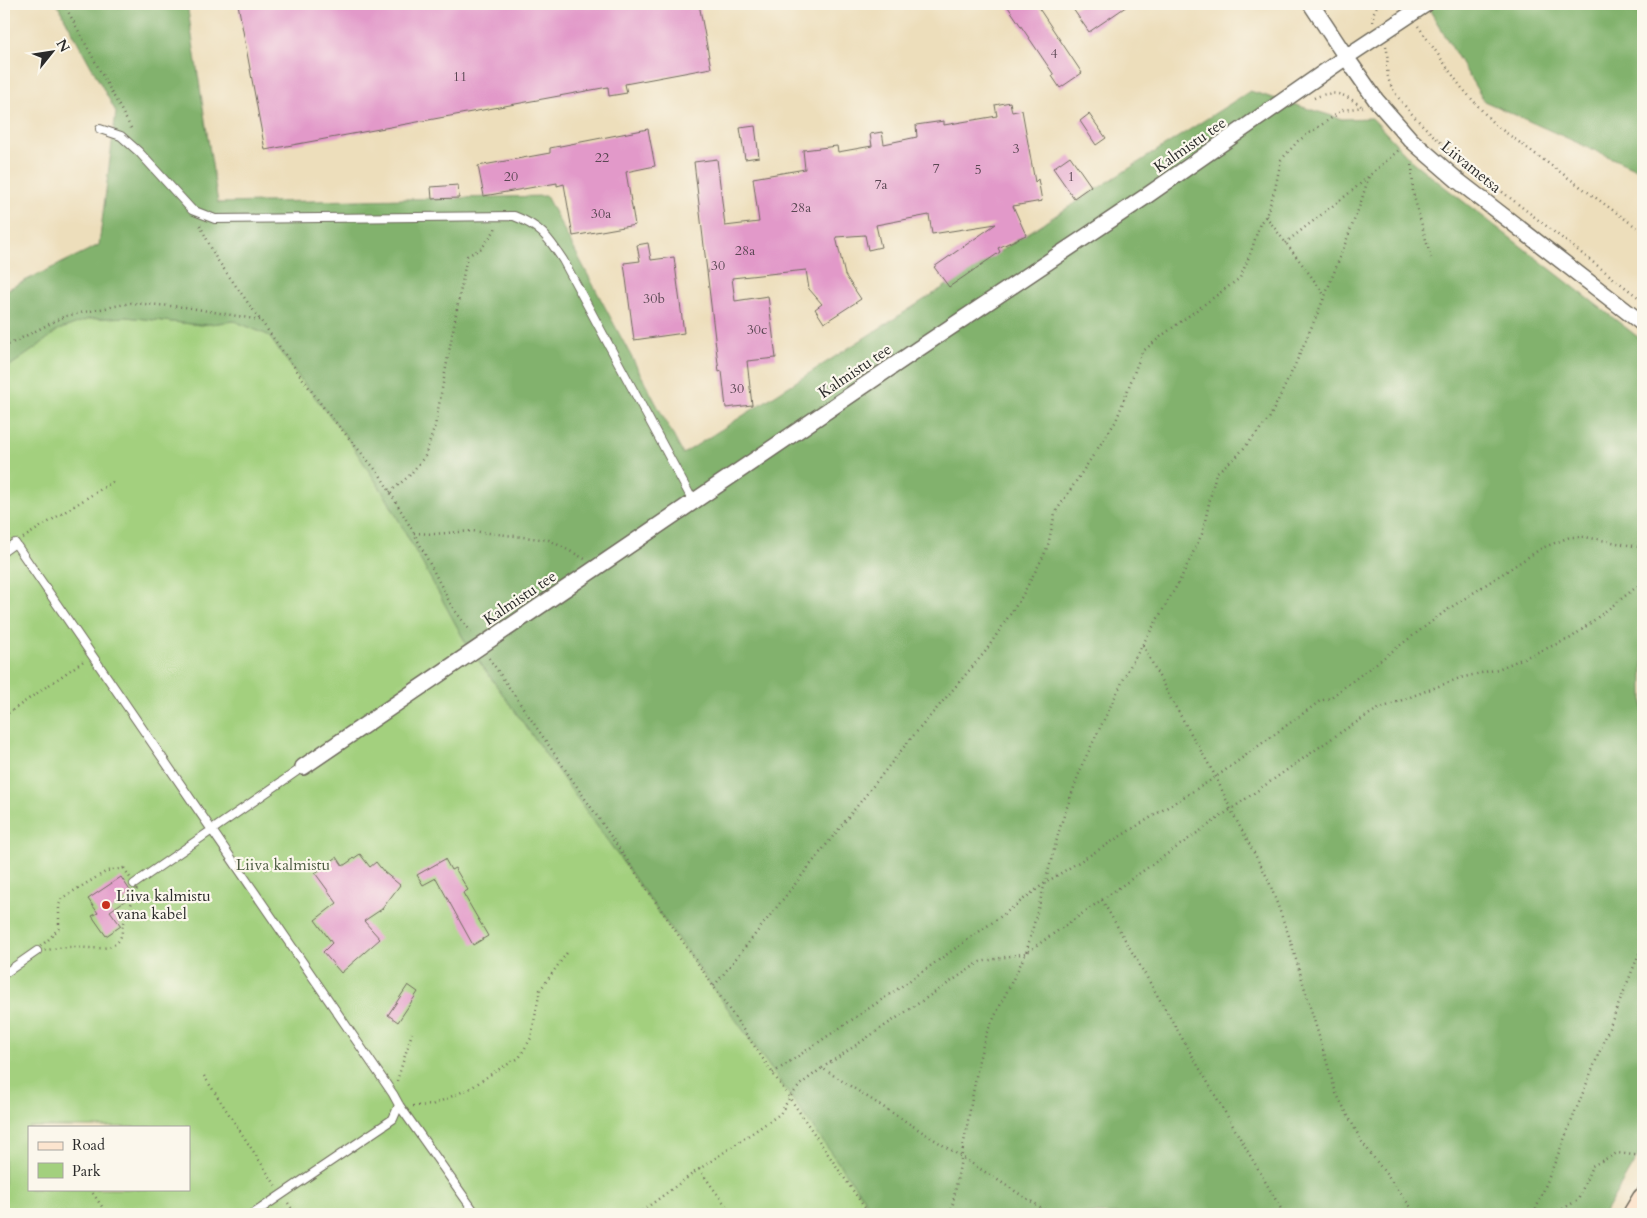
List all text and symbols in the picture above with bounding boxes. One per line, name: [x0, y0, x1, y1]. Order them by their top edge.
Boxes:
north arrow: [28, 28, 78, 78]
text: N: [52, 36, 74, 56]
house number: 4: [1050, 44, 1058, 63]
house number: 11: [453, 67, 467, 86]
street label: Kalmistu tee: [1149, 112, 1231, 178]
street label: Liivametsa: [1436, 136, 1506, 198]
house number: 3: [1012, 139, 1020, 158]
house number: 22: [595, 148, 609, 167]
house number: 7: [932, 159, 940, 178]
house number: 5: [974, 160, 982, 179]
house number: 20: [504, 167, 518, 186]
house number: 1: [1067, 167, 1075, 186]
house number: 7a: [874, 175, 888, 194]
house number: 28a: [791, 198, 811, 217]
house number: 30a: [591, 204, 611, 223]
house number: 28a: [735, 241, 755, 260]
house number: 30: [711, 256, 725, 275]
house number: 30b: [643, 289, 665, 308]
house number: 30c: [747, 320, 767, 339]
street label: Kalmistu tee: [814, 338, 896, 404]
house number: 30: [730, 379, 744, 398]
street label: Kalmistu tee: [479, 565, 561, 631]
park label: Liiva kalmistu: [236, 854, 331, 876]
place label: Liiva kalmistu vana kabel: [116, 885, 211, 925]
marker: Liiva kalmistu vana kabel: [100, 899, 112, 911]
legend: [28, 1126, 190, 1190]
text: Road: [72, 1135, 105, 1155]
text: Park: [72, 1161, 101, 1181]

